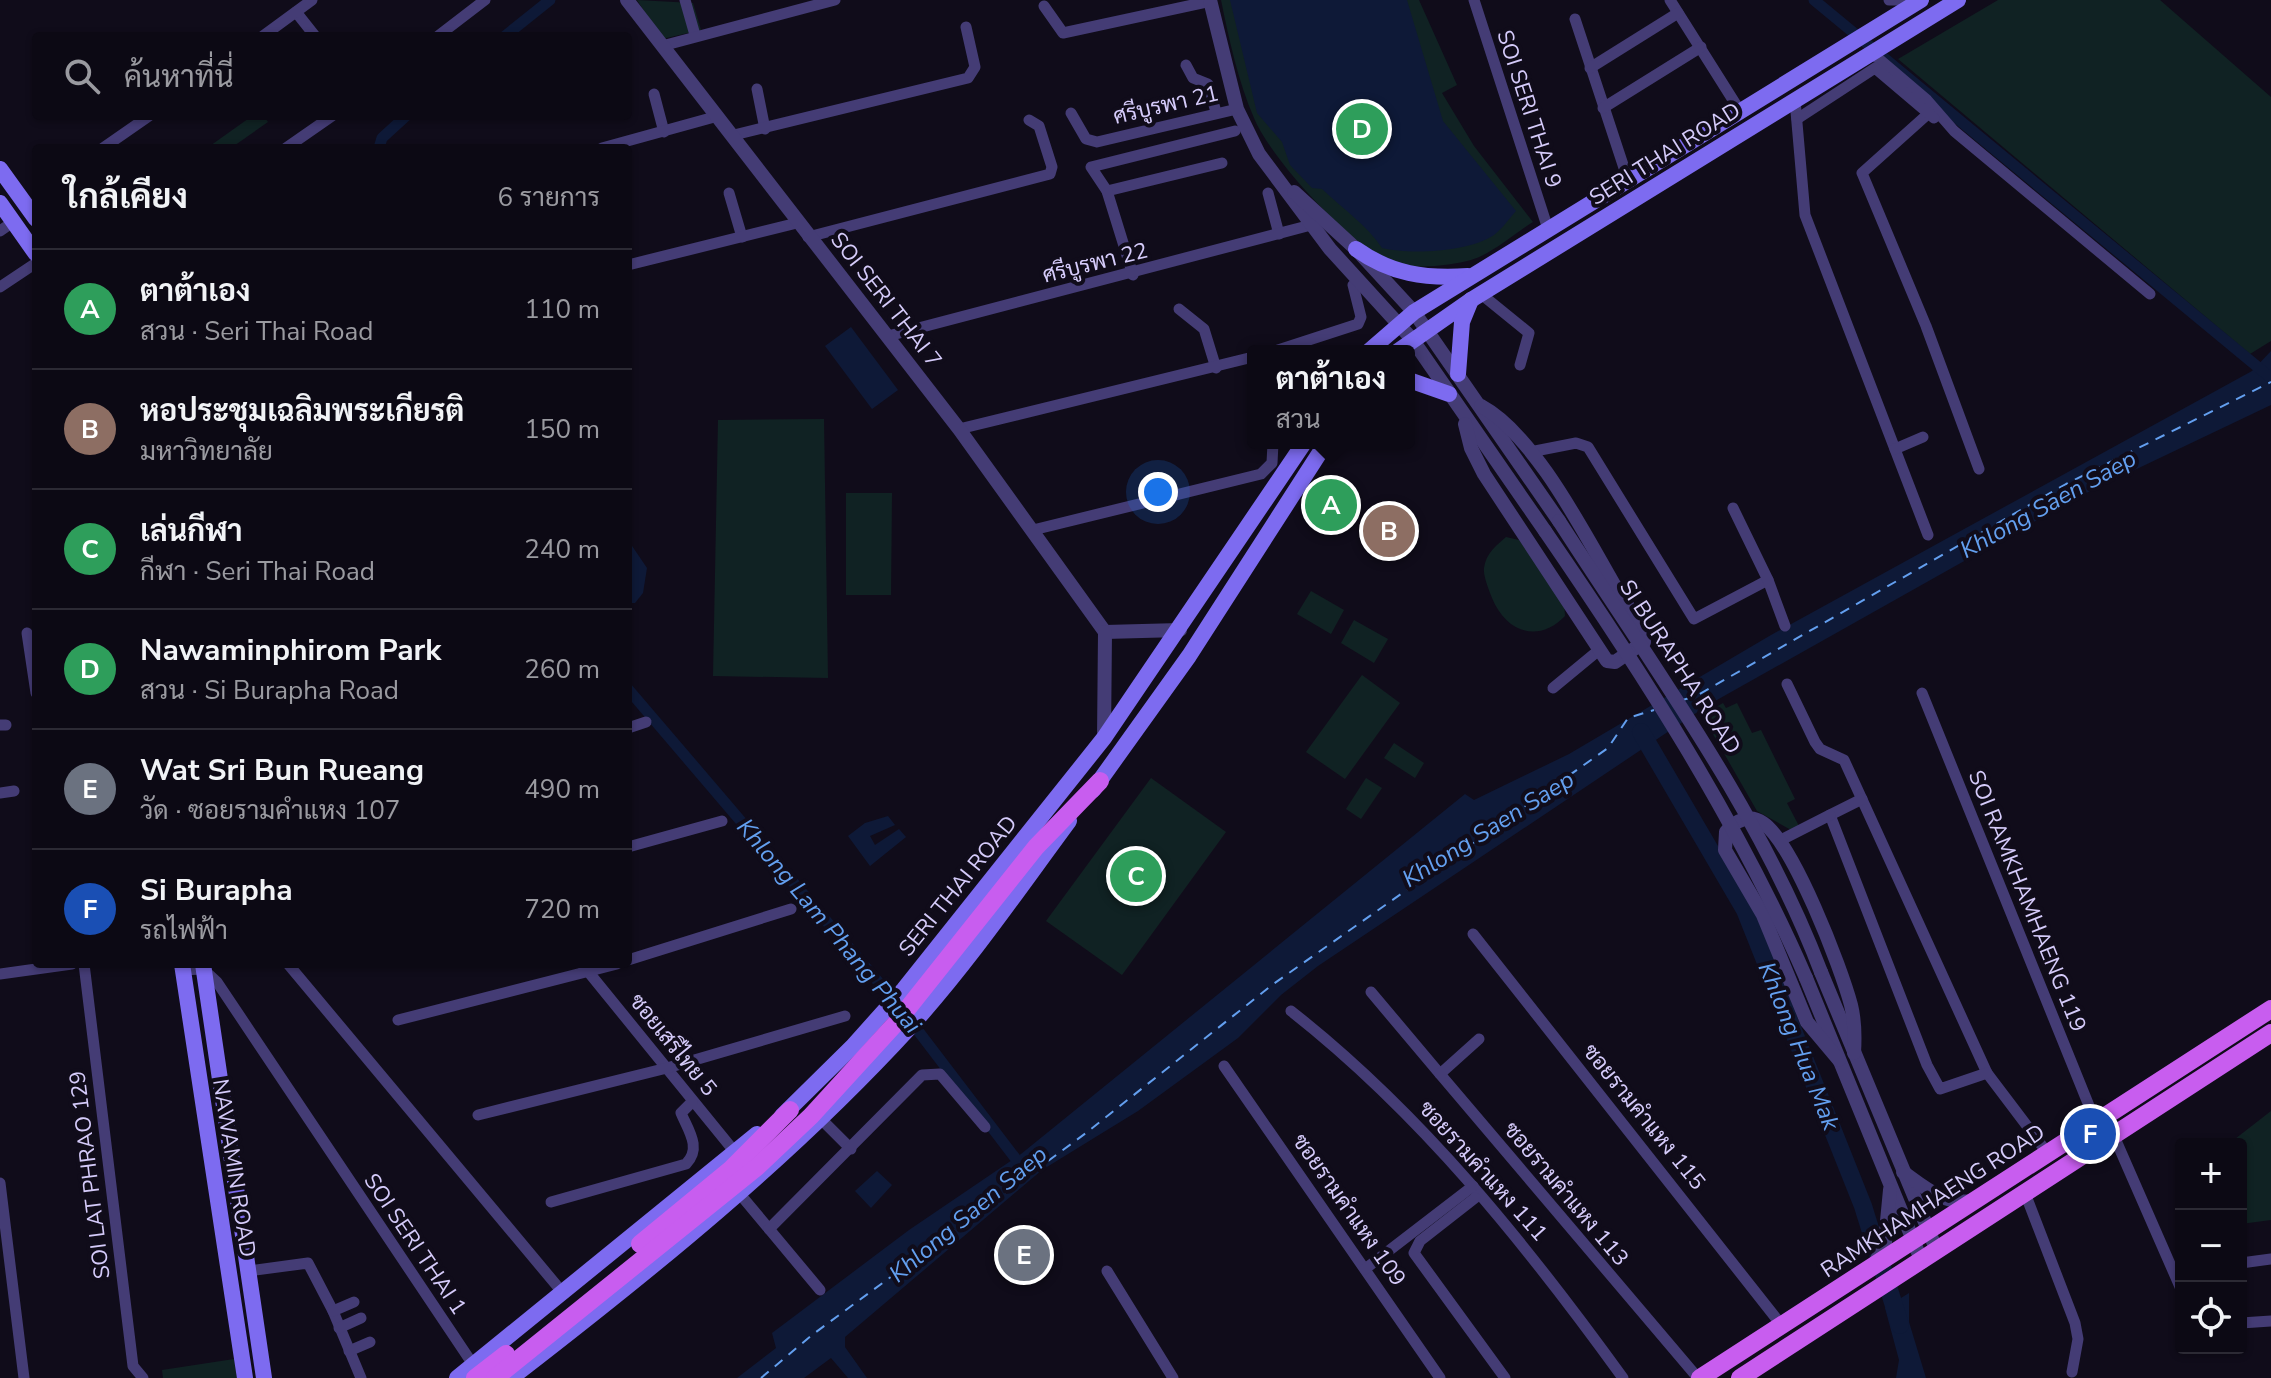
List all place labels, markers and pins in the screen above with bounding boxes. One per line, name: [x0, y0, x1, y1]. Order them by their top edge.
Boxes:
pin: D: [1336, 99, 1388, 159]
pin: A: [1305, 475, 1357, 535]
pin: B: [1363, 501, 1415, 561]
pin: C: [1110, 846, 1162, 906]
pin: F: [2064, 1104, 2116, 1164]
pin: E: [998, 1225, 1050, 1285]

